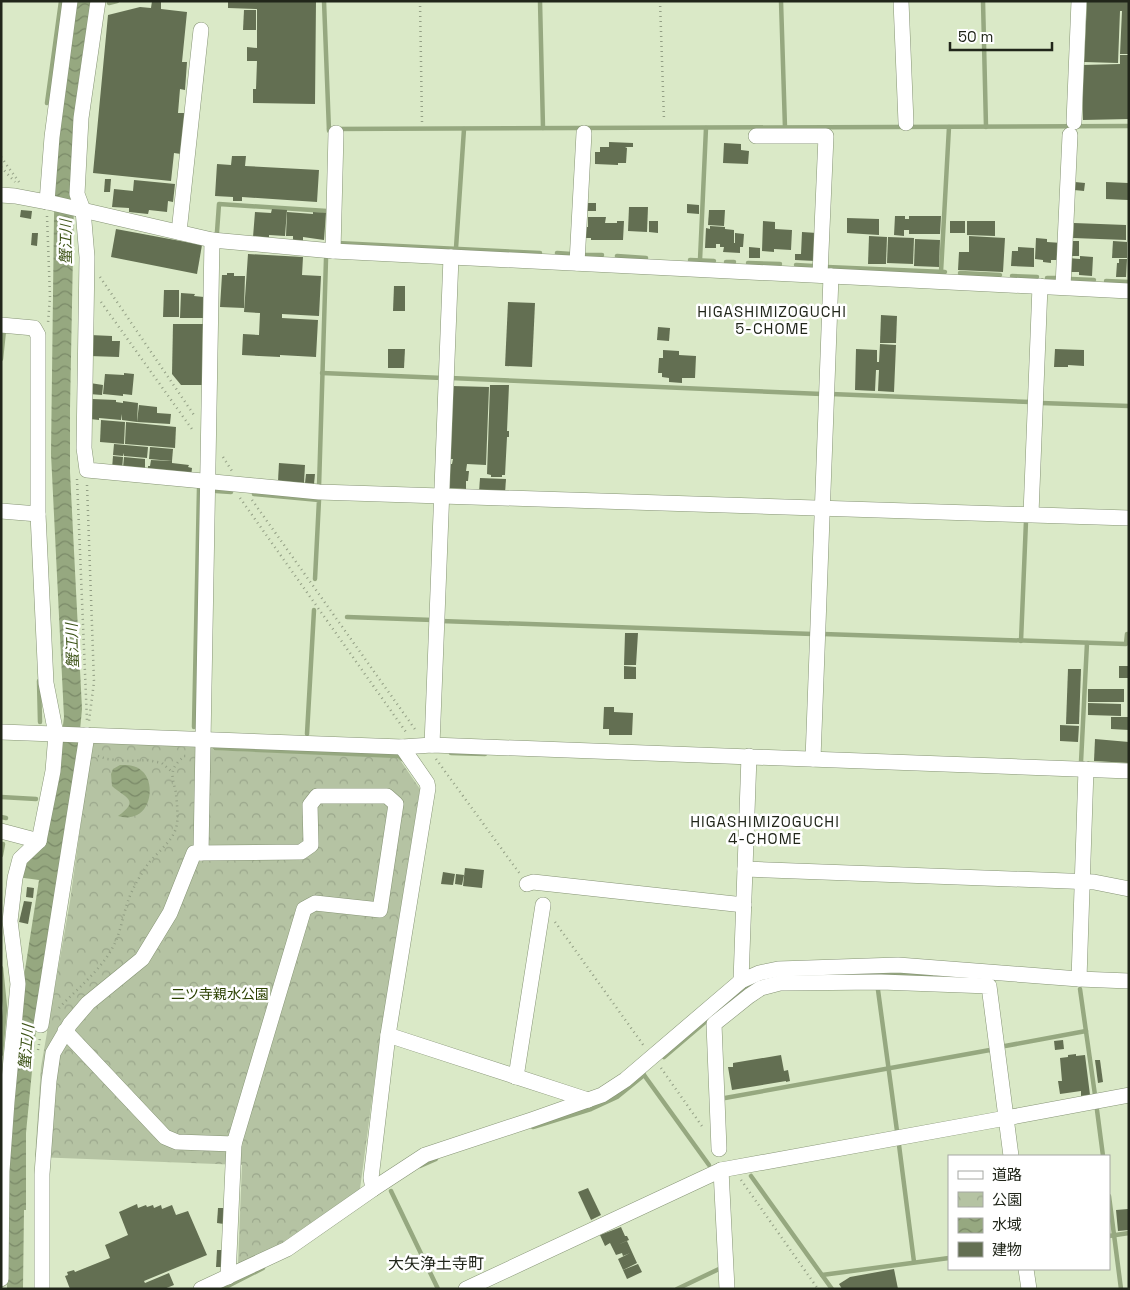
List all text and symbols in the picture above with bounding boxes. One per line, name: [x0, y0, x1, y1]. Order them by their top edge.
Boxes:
scale bar: [950, 20, 1052, 52]
text: 50 m: [958, 27, 993, 46]
water label: 蟹江川: [56, 218, 75, 265]
district label: HIGASHIMIZOGUCHI 5-CHOME: [697, 302, 847, 338]
water label: 蟹江川: [62, 621, 82, 669]
district label: HIGASHIMIZOGUCHI 4-CHOME: [690, 812, 840, 848]
park label: 二ツ寺親水公園: [171, 985, 269, 1003]
water label: 蟹江川: [15, 1022, 38, 1070]
legend: [948, 1155, 1110, 1270]
text: 道路: [992, 1165, 1022, 1184]
text: 公園: [992, 1190, 1022, 1209]
text: 水域: [992, 1215, 1022, 1234]
text: 建物: [992, 1240, 1022, 1259]
district label: 大矢浄土寺町: [388, 1253, 484, 1274]

